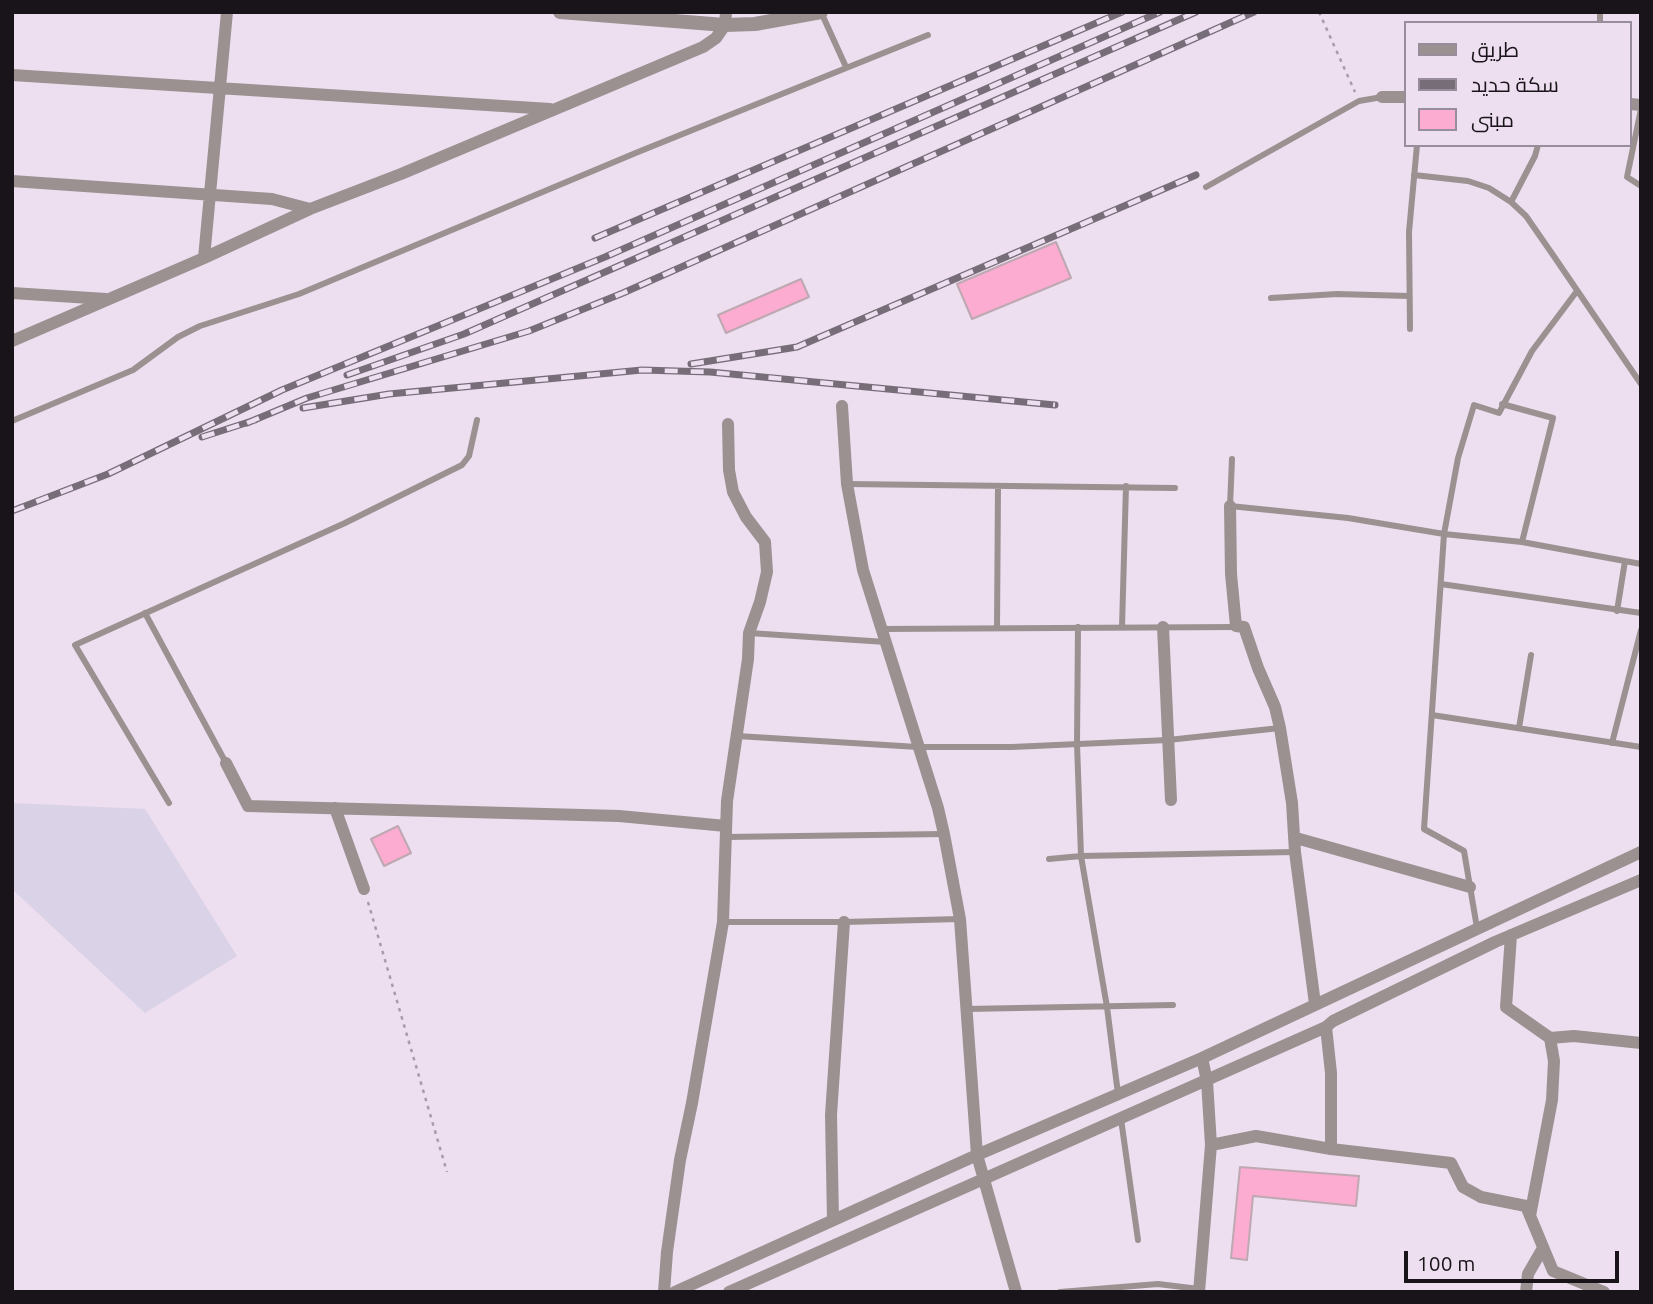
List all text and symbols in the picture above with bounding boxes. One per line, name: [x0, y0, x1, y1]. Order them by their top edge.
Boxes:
legend: [1404, 21, 1632, 147]
text: طريق: [1471, 37, 1519, 61]
text: سكة حديد: [1471, 72, 1559, 96]
text: مبنى: [1471, 107, 1514, 131]
scale bar: [1408, 1238, 1623, 1282]
text: 100 m: [1417, 1251, 1475, 1275]

